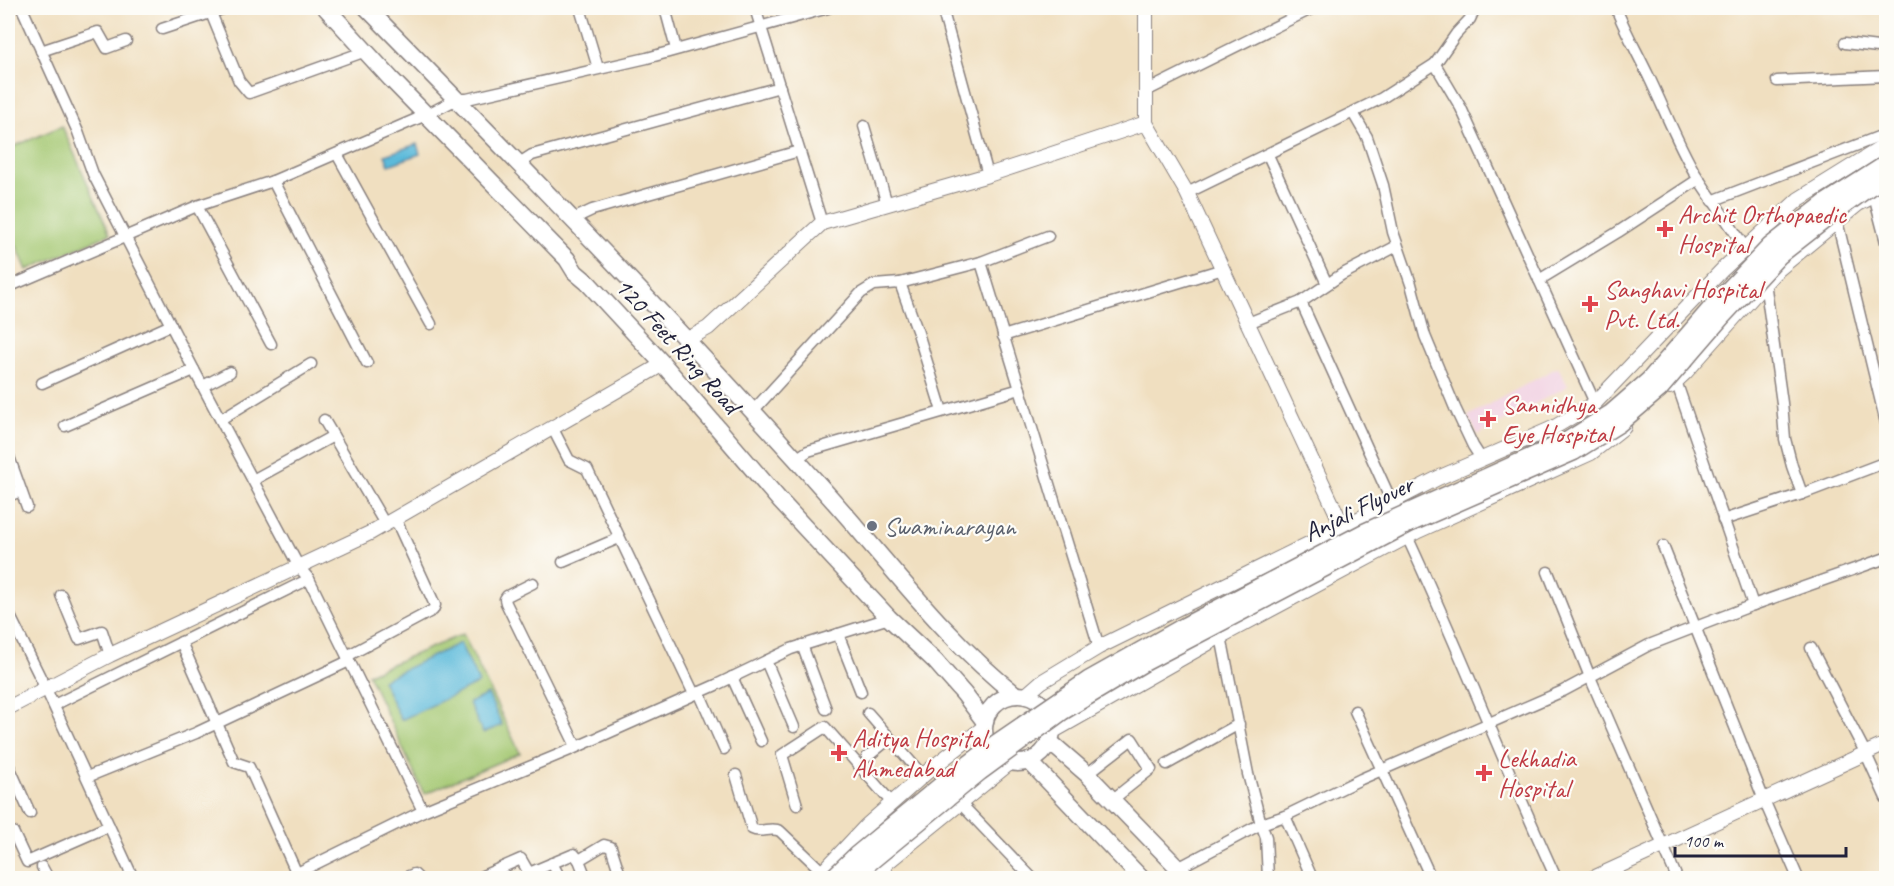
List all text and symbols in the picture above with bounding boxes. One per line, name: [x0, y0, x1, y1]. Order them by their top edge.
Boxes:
place label: Archit Orthopaedic Hospital: [1678, 198, 1848, 261]
marker: Archit Orthopaedic Hospital: [1656, 220, 1674, 238]
street label: 120 Feet Ring Road: [608, 270, 750, 423]
place label: Sanghavi Hospital Pvt. Ltd.: [1604, 273, 1766, 336]
marker: Sanghavi Hospital Pvt. Ltd.: [1581, 295, 1599, 313]
place label: Sannidhya Eye Hospital: [1502, 388, 1616, 451]
marker: Sannidhya Eye Hospital: [1479, 410, 1497, 428]
street label: Anjali Flyover: [1298, 467, 1421, 549]
place label: Swaminarayan: [884, 510, 1017, 543]
marker: Swaminarayan: [865, 519, 879, 533]
place label: Aditya Hospital, Ahmedabad: [852, 722, 990, 785]
place label: Lekhadia Hospital: [1498, 742, 1577, 805]
marker: Aditya Hospital, Ahmedabad: [830, 744, 848, 762]
marker: Lekhadia Hospital: [1475, 764, 1493, 782]
scale bar: [1675, 820, 1846, 858]
text: 100 m: [1684, 830, 1725, 852]

